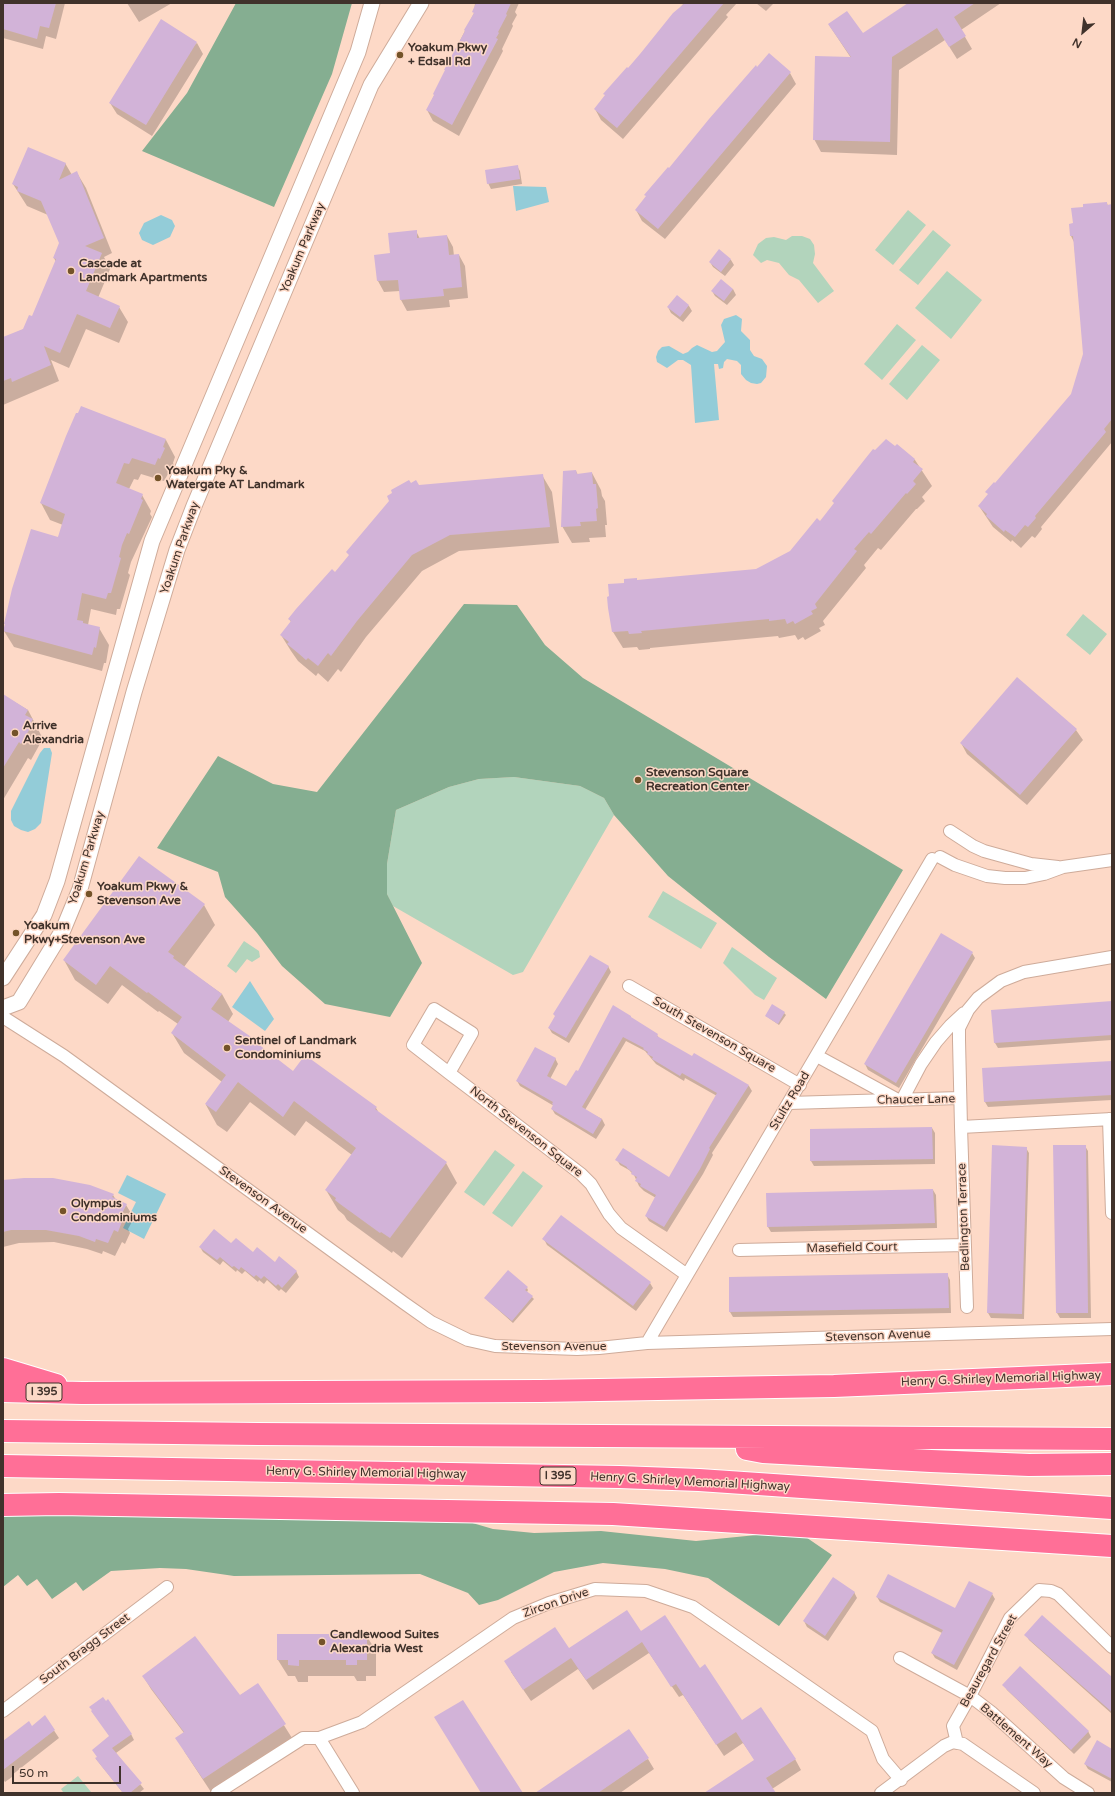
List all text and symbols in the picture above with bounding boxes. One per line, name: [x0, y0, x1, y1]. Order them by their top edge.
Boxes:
north arrow: [1063, 12, 1103, 52]
text: N: [1070, 35, 1084, 51]
place label: Yoakum Pkwy + Edsall Rd: [408, 41, 487, 69]
marker: Yoakum Pkwy + Edsall Rd: [395, 50, 405, 60]
street label: Yoakum Parkway: [277, 201, 329, 295]
place label: Cascade at Landmark Apartments: [79, 257, 207, 285]
marker: Cascade at Landmark Apartments: [66, 266, 76, 276]
place label: Yoakum Pky & Watergate AT Landmark: [166, 464, 305, 492]
marker: Yoakum Pky & Watergate AT Landmark: [153, 473, 163, 483]
street label: Yoakum Parkway: [157, 500, 203, 596]
place label: Arrive Alexandria: [23, 719, 84, 747]
marker: Arrive Alexandria: [10, 728, 20, 738]
place label: Stevenson Square Recreation Center: [646, 766, 749, 794]
marker: Stevenson Square Recreation Center: [633, 775, 643, 785]
street label: Yoakum Parkway: [66, 810, 108, 906]
place label: Yoakum Pkwy & Stevenson Ave: [97, 880, 188, 908]
marker: Yoakum Pkwy & Stevenson Ave: [84, 889, 94, 899]
place label: Yoakum Pkwy+Stevenson Ave: [24, 919, 145, 947]
marker: Yoakum Pkwy+Stevenson Ave: [11, 928, 21, 938]
street label: South Stevenson Square: [650, 994, 778, 1076]
place label: Sentinel of Landmark Condominiums: [235, 1034, 356, 1062]
marker: Sentinel of Landmark Condominiums: [222, 1043, 232, 1053]
street label: Stultz Road: [767, 1069, 813, 1133]
street label: North Stevenson Square: [467, 1084, 585, 1180]
street label: Chaucer Lane: [877, 1092, 955, 1108]
street label: Stevenson Avenue: [216, 1163, 310, 1237]
street label: Bedlington Terrace: [955, 1163, 973, 1271]
place label: Olympus Condominiums: [71, 1197, 157, 1225]
marker: Olympus Condominiums: [58, 1206, 68, 1216]
street label: Masefield Court: [806, 1240, 898, 1256]
street label: Stevenson Avenue: [825, 1327, 931, 1345]
street label: Stevenson Avenue: [501, 1340, 607, 1354]
street label: Henry G. Shirley Memorial Highway: [901, 1368, 1101, 1390]
road number: I 395: [26, 1383, 62, 1401]
street label: Henry G. Shirley Memorial Highway: [266, 1464, 466, 1482]
road number: I 395: [540, 1467, 576, 1485]
street label: Henry G. Shirley Memorial Highway: [590, 1470, 790, 1494]
street label: Zircon Drive: [521, 1585, 591, 1621]
street label: South Bragg Street: [37, 1610, 133, 1688]
street label: Beauregard Street: [957, 1612, 1021, 1710]
place label: Candlewood Suites Alexandria West: [330, 1628, 439, 1656]
marker: Candlewood Suites Alexandria West: [317, 1637, 327, 1647]
street label: Battlement Way: [977, 1701, 1055, 1771]
scale bar: [14, 1758, 123, 1784]
text: 50 m: [19, 1766, 48, 1780]

